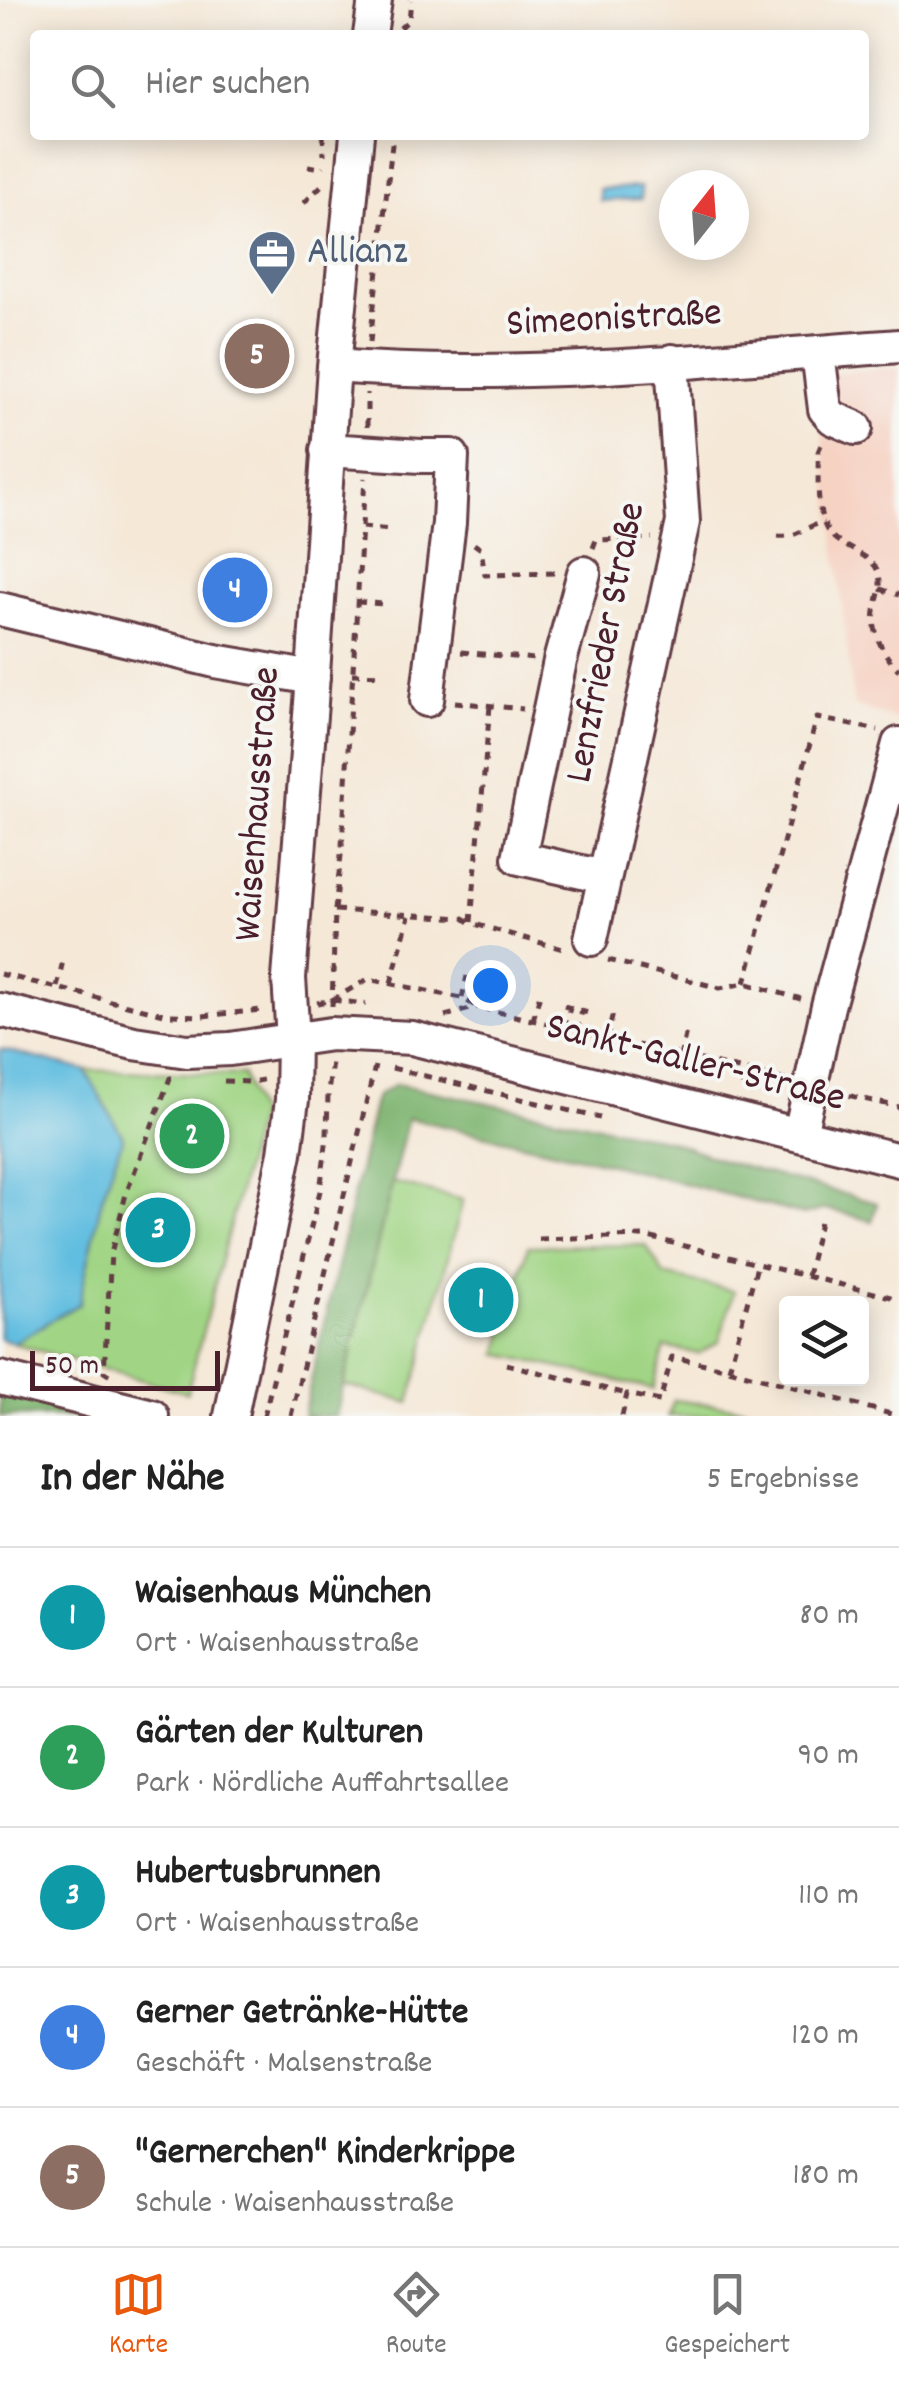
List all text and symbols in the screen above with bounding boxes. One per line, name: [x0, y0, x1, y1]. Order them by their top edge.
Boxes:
search box: [30, 30, 869, 140]
icon: search: [65, 58, 120, 113]
text: Hier suchen: [145, 58, 310, 113]
north arrow: [659, 170, 749, 260]
place label: Allianz: [307, 226, 408, 283]
office icon: Allianz: [246, 228, 298, 296]
street label: Simeonistraße: [505, 287, 723, 355]
pin: 5: [224, 318, 290, 394]
street label: Lenzfrieder Straße: [553, 498, 663, 788]
pin: 4: [202, 552, 268, 628]
street label: Waisenhausstraße: [222, 665, 298, 943]
your location: [465, 960, 516, 1011]
street label: Sankt-Galler-Straße: [539, 1000, 851, 1130]
pin: 2: [160, 1098, 224, 1174]
pin: 3: [126, 1192, 190, 1268]
pin: 1: [448, 1262, 514, 1338]
map controls: [779, 1296, 869, 1386]
button: layers: [779, 1296, 869, 1386]
scale bar: [30, 1346, 220, 1390]
text: 50 m: [45, 1348, 99, 1388]
text: In der Nähe: [40, 1451, 225, 1511]
text: 5 Ergebnisse: [707, 1458, 859, 1504]
text: Waisenhaus München: [135, 1567, 431, 1622]
text: 1: [69, 1594, 76, 1640]
text: 80 m: [799, 1594, 859, 1640]
text: Ort · Waisenhausstraße: [135, 1622, 419, 1668]
text: Gärten der Kulturen: [135, 1707, 423, 1762]
text: 2: [66, 1734, 79, 1780]
text: 90 m: [798, 1734, 859, 1780]
text: Park · Nördliche Auffahrtsallee: [135, 1762, 509, 1808]
text: Hubertusbrunnen: [135, 1847, 381, 1902]
text: 3: [65, 1874, 80, 1920]
text: 110 m: [798, 1874, 859, 1920]
text: Ort · Waisenhausstraße: [135, 1902, 419, 1948]
text: Gerner Getränke-Hütte: [135, 1987, 469, 2042]
text: 4: [66, 2014, 79, 2060]
text: 120 m: [791, 2014, 859, 2060]
text: Geschäft · Malsenstraße: [135, 2042, 432, 2088]
text: "Gernerchen" Kinderkrippe: [135, 2127, 515, 2182]
text: 5: [65, 2154, 80, 2200]
text: 180 m: [792, 2154, 859, 2200]
text: Schule · Waisenhausstraße: [135, 2182, 454, 2228]
tab: Karte: [109, 2267, 168, 2367]
tab: Route: [386, 2267, 447, 2367]
tab: Gespeichert: [664, 2267, 790, 2367]

